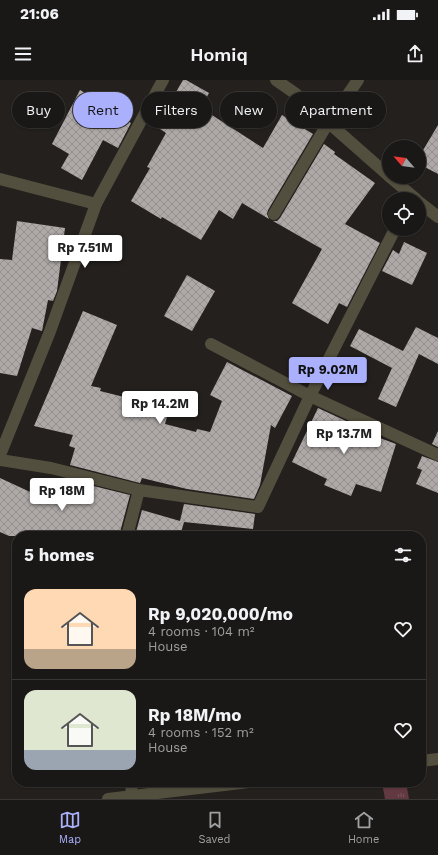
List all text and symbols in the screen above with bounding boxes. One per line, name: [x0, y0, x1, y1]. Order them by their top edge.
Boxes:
text: 21:06: [20, 5, 59, 23]
icon: menu: [12, 43, 34, 65]
icon: share: [404, 43, 426, 65]
text: Homiq: [190, 44, 248, 65]
chip: Buy: [12, 92, 65, 128]
chip: Rent: [73, 92, 133, 128]
chip: Filters: [141, 92, 212, 128]
chip: New: [220, 92, 277, 128]
chip: Apartment: [285, 92, 386, 128]
north arrow: [382, 140, 426, 184]
map controls: [382, 140, 426, 236]
button: locate: [382, 192, 426, 236]
pin: Rp 7.51M: [44, 235, 126, 269]
text: Rp 7.51M: [57, 240, 113, 255]
pin: Rp 9.02M: [287, 357, 369, 391]
text: Rp 9.02M: [298, 362, 358, 377]
pin: Rp 14.2M: [119, 391, 201, 425]
text: Rp 14.2M: [131, 396, 189, 411]
pin: Rp 13.7M: [303, 421, 385, 455]
text: Rp 13.7M: [316, 426, 372, 441]
pin: Rp 18M: [29, 478, 95, 512]
text: Rp 18M: [39, 483, 85, 498]
icon: filters: [392, 544, 414, 566]
text: 5 homes: [24, 545, 94, 565]
text: Rp 9,020,000/mo: [148, 604, 293, 624]
icon: home: [56, 605, 104, 653]
icon: heart: [392, 618, 414, 640]
text: 4 rooms · 104 m²: [148, 624, 255, 639]
text: House: [148, 639, 188, 654]
text: Rp 18M/mo: [148, 705, 241, 725]
icon: home: [56, 706, 104, 754]
icon: heart: [392, 719, 414, 741]
text: 4 rooms · 152 m²: [148, 725, 254, 740]
text: House: [148, 740, 188, 755]
tab: Map: [59, 809, 81, 846]
tab: Saved: [199, 809, 230, 846]
tab: Home: [348, 809, 379, 846]

